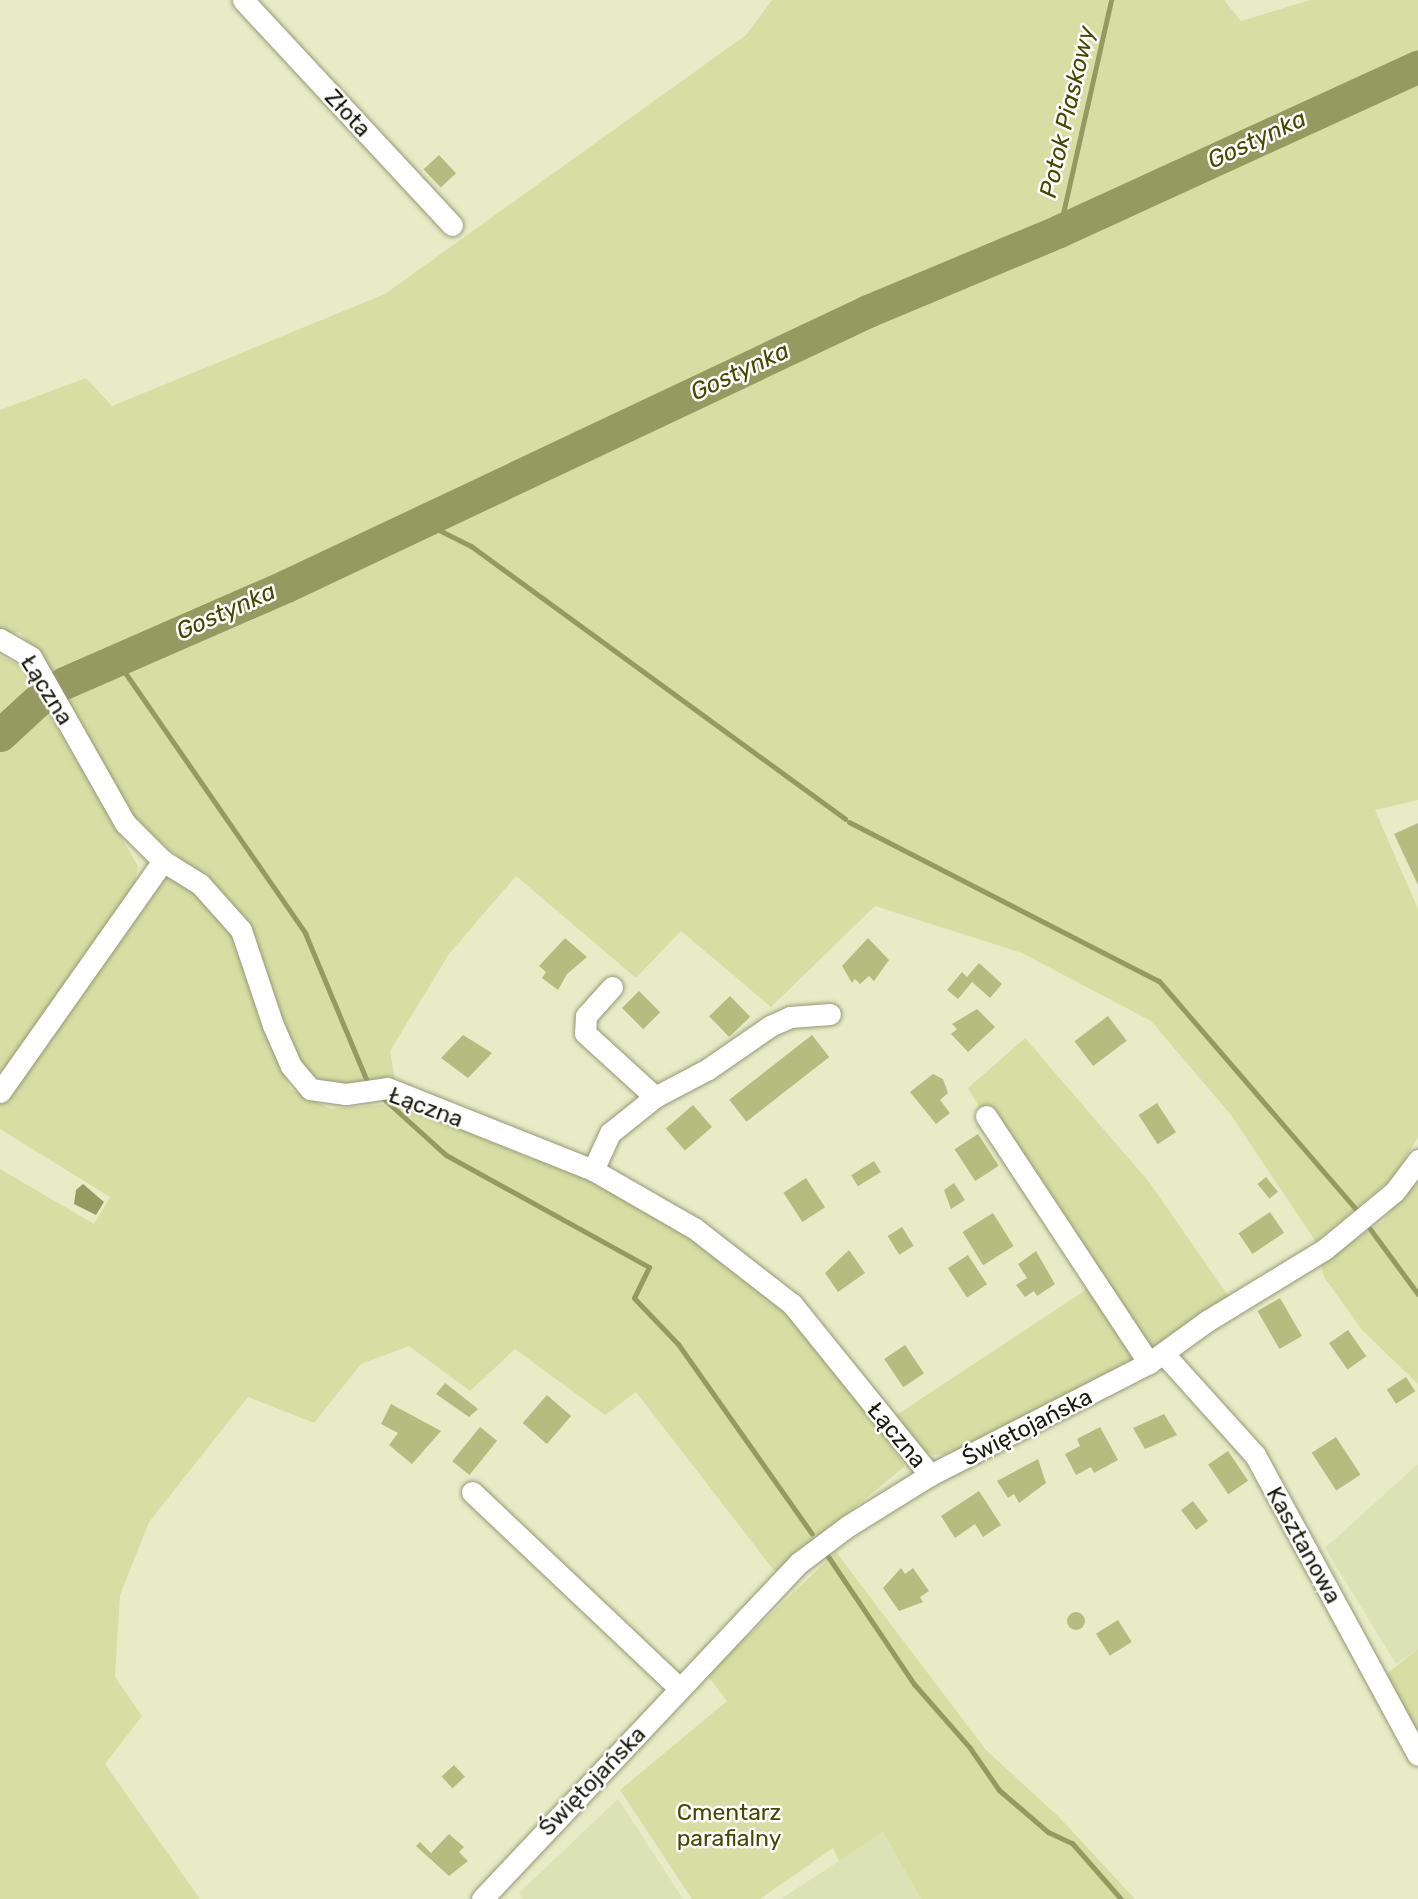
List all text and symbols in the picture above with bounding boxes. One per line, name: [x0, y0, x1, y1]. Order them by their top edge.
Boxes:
water label: Potok Piaskowy: [1034, 23, 1102, 201]
street label: Złota: [319, 84, 377, 142]
water label: Gostynka: [1203, 105, 1311, 175]
water label: Gostynka: [686, 337, 794, 407]
water label: Gostynka: [172, 577, 280, 647]
street label: Łączna: [15, 650, 79, 730]
street label: Łączna: [385, 1081, 467, 1133]
street label: Świętojańska: [958, 1382, 1096, 1472]
street label: Łączna: [862, 1397, 932, 1473]
street label: Kasztanowa: [1261, 1482, 1347, 1608]
street label: Świętojańska: [533, 1720, 651, 1842]
park label: Cmentarz parafialny: [677, 1798, 781, 1852]

